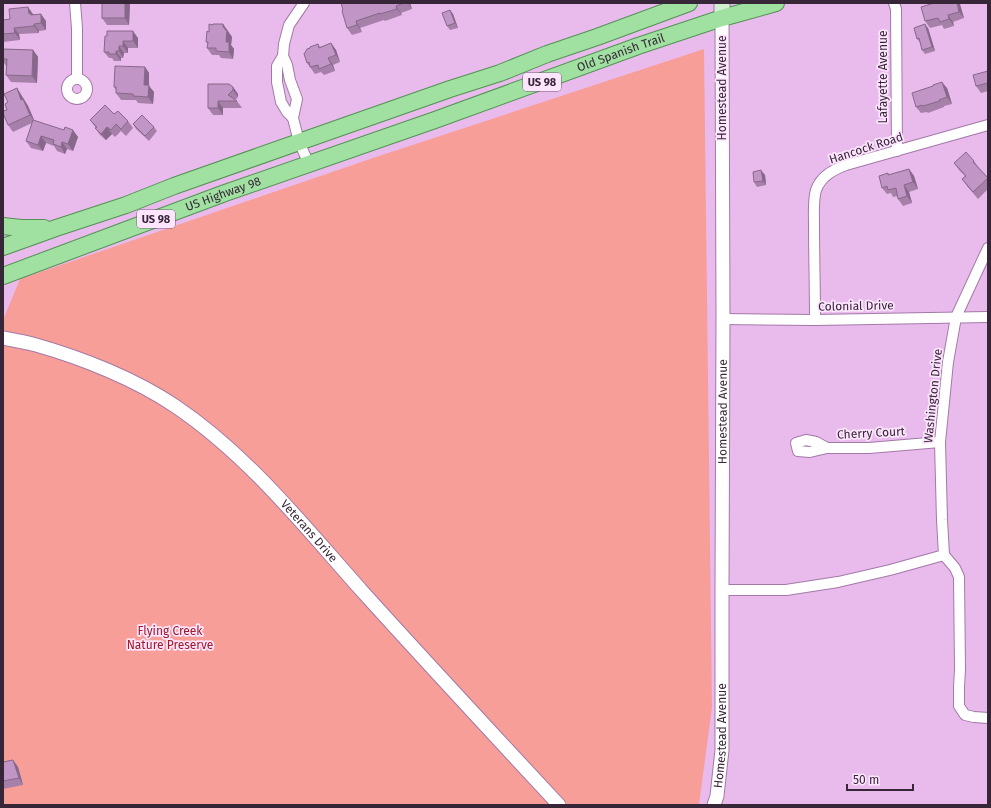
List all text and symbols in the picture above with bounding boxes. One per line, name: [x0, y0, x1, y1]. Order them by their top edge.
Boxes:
street label: Old Spanish Trail: [575, 30, 667, 75]
street label: Lafayette Avenue: [876, 31, 890, 123]
street label: Homestead Avenue: [715, 36, 729, 140]
road number: US 98: [523, 73, 561, 91]
street label: Hancock Road: [827, 129, 905, 167]
street label: US Highway 98: [184, 174, 263, 214]
road number: US 98: [137, 210, 175, 228]
street label: Colonial Drive: [818, 298, 894, 314]
street label: Washington Drive: [921, 348, 945, 444]
street label: Homestead Avenue: [715, 359, 730, 464]
street label: Cherry Court: [837, 424, 906, 442]
street label: Veterans Drive: [278, 497, 340, 565]
park label: Flying Creek Nature Preserve: [127, 624, 213, 652]
street label: Homestead Avenue: [711, 683, 729, 789]
scale bar: [847, 766, 913, 792]
text: 50 m: [853, 773, 879, 787]

